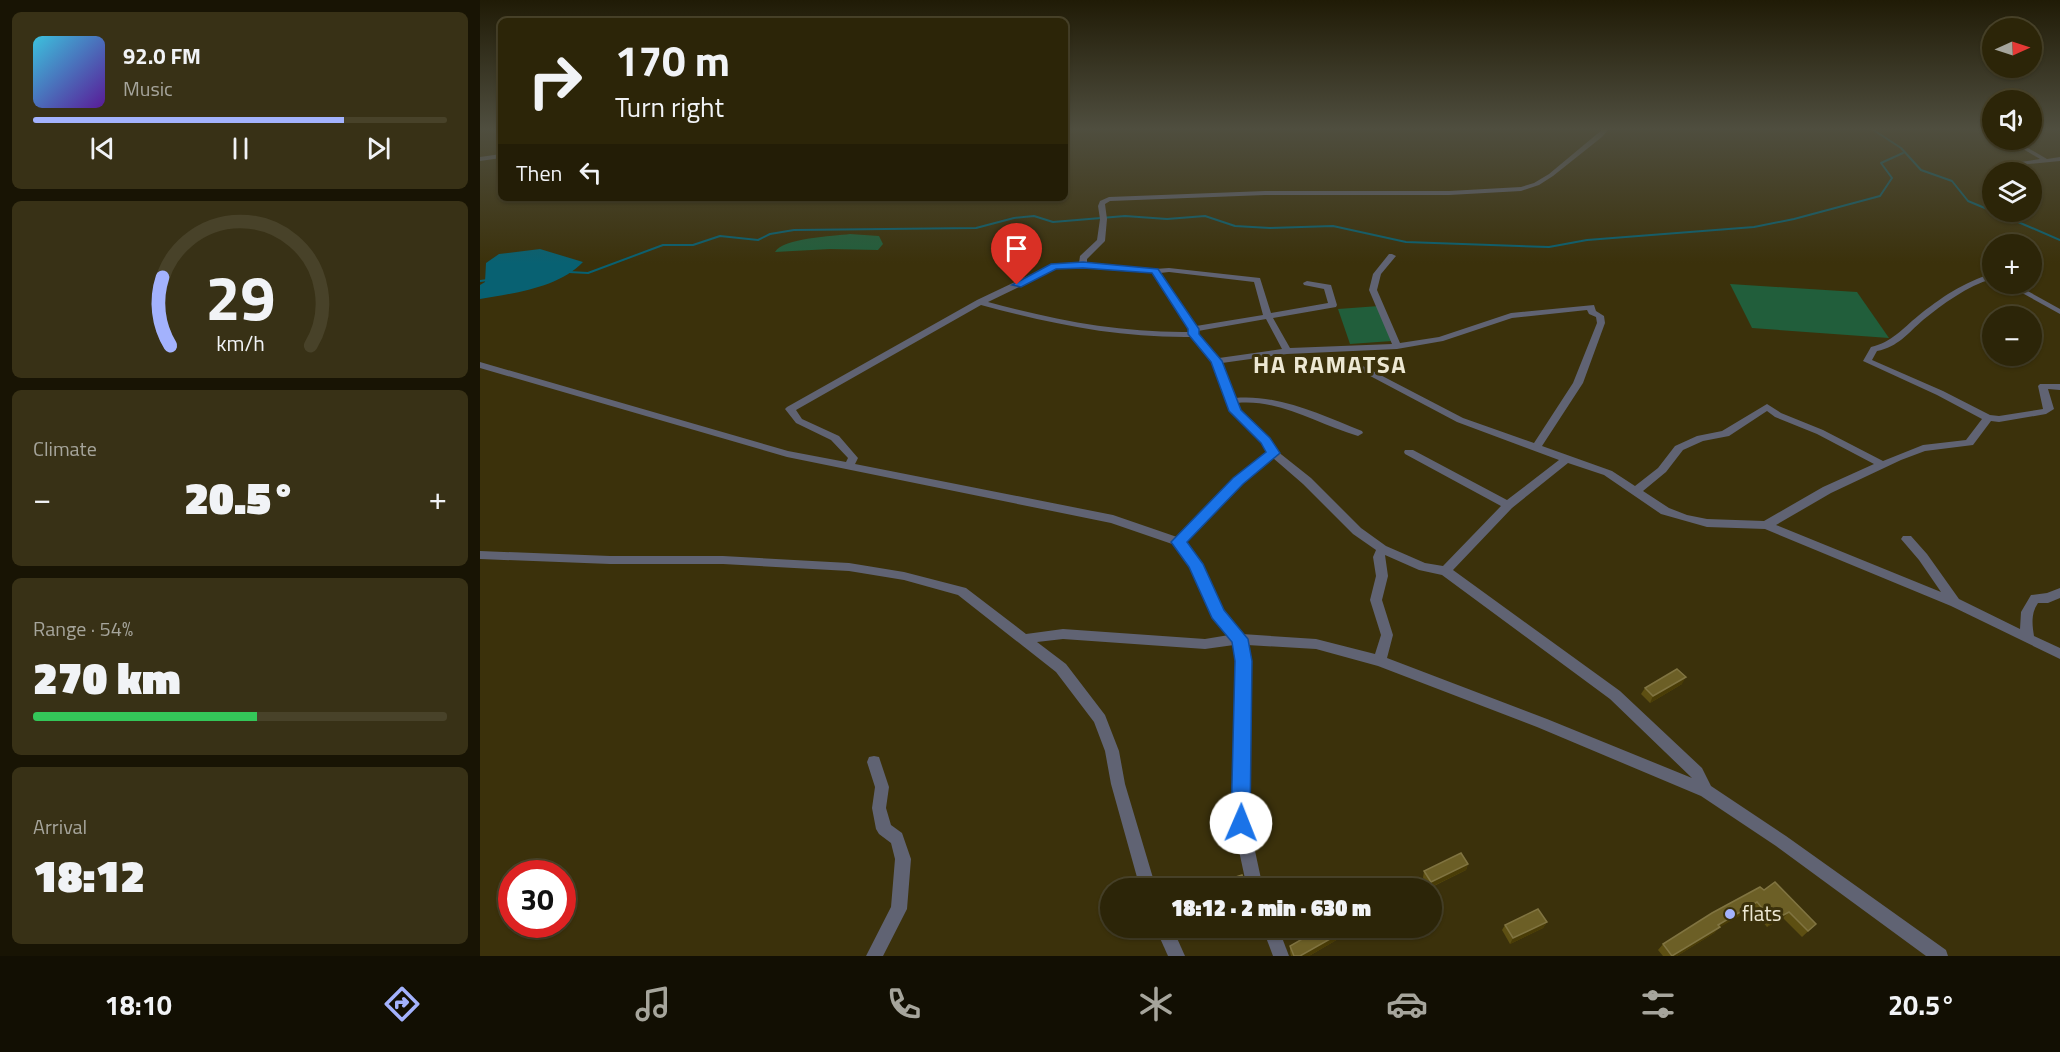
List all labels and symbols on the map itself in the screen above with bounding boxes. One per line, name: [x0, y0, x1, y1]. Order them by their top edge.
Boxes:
north arrow: [1982, 18, 2042, 78]
pin: [991, 223, 1042, 285]
district label: HA RAMATSA: [1253, 346, 1407, 382]
position arrow: [1209, 791, 1273, 855]
speed limit sign: 30: [498, 860, 576, 938]
place label: flats: [1742, 897, 1781, 929]
marker: flats: [1723, 907, 1737, 921]

